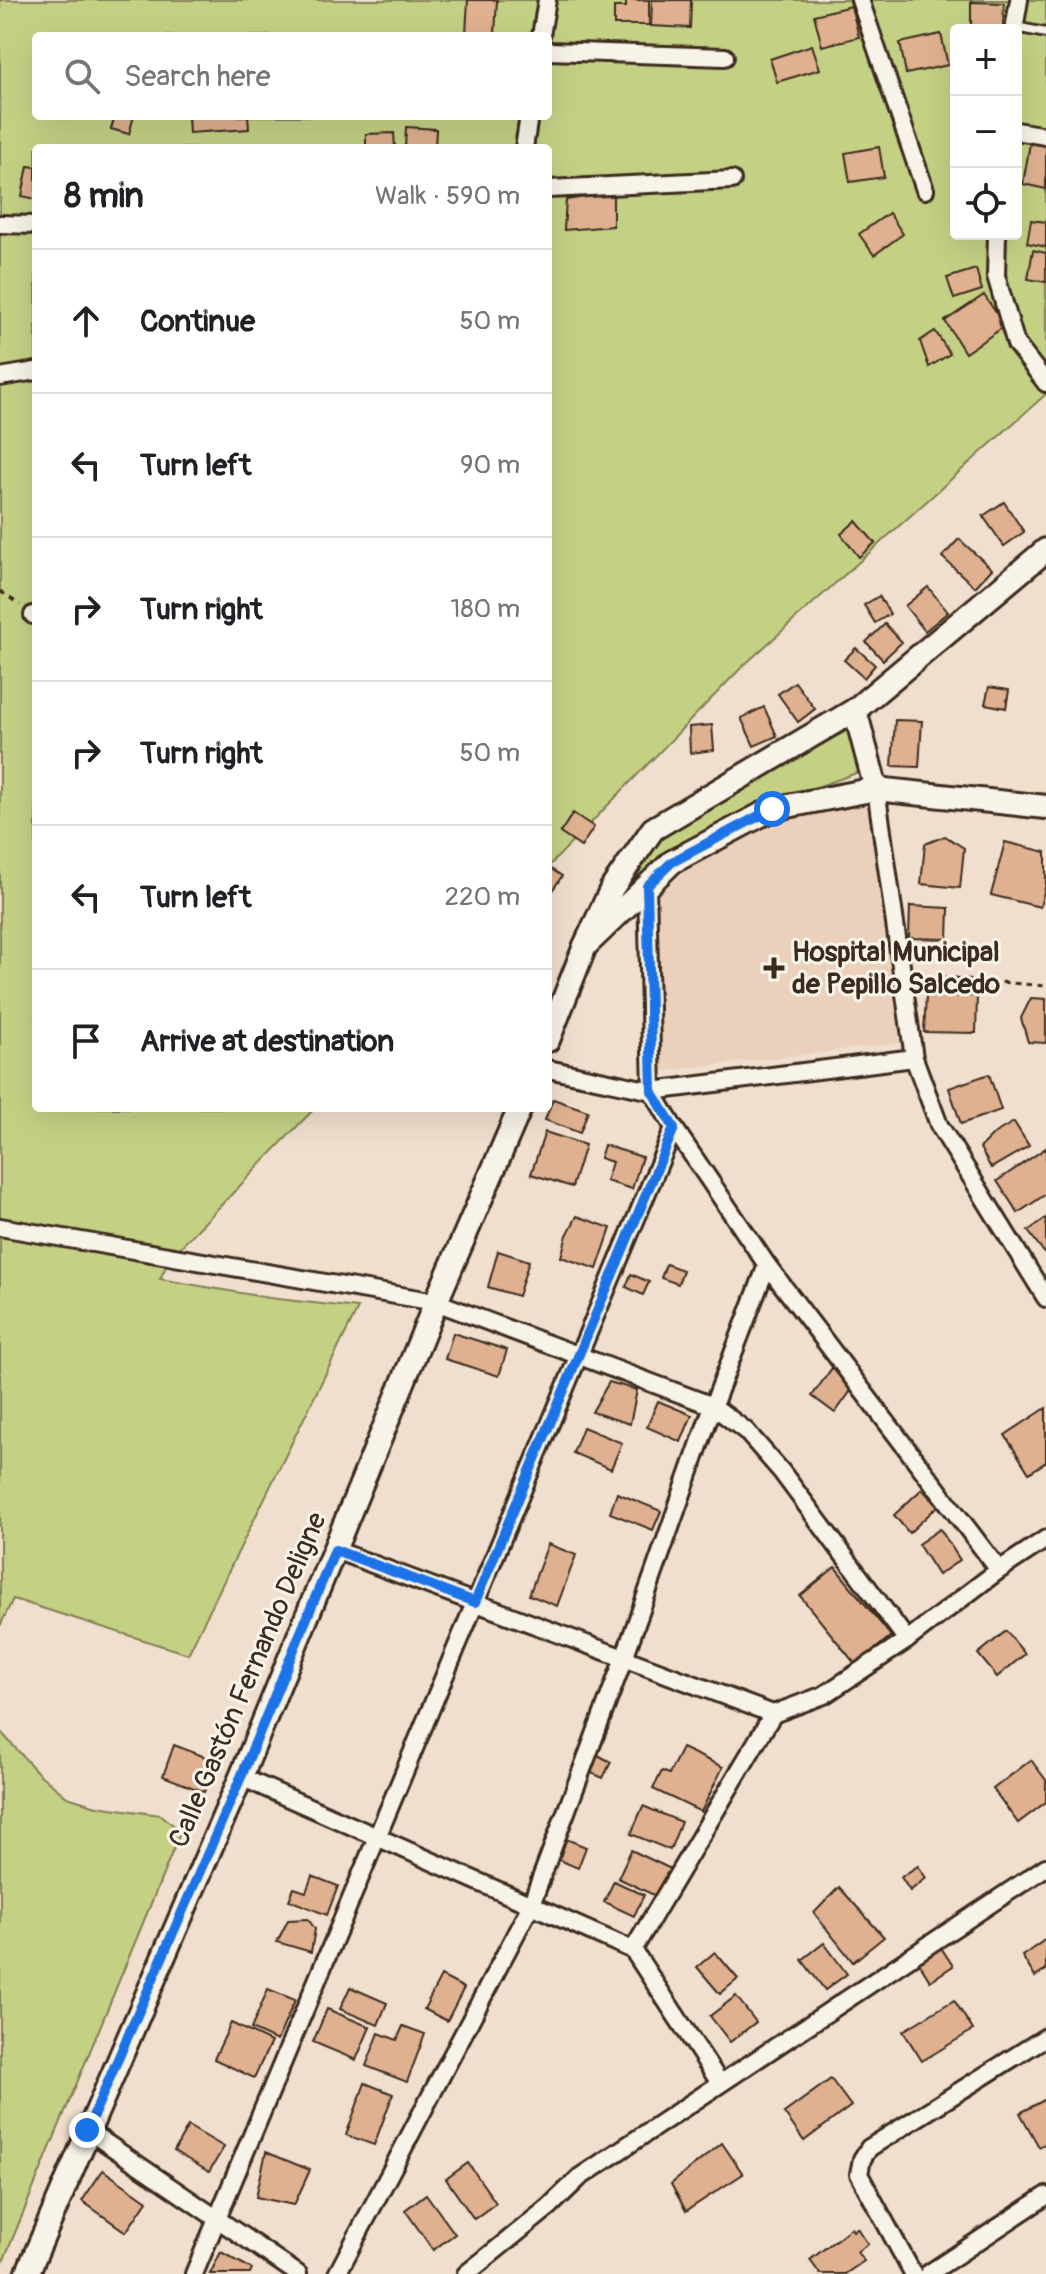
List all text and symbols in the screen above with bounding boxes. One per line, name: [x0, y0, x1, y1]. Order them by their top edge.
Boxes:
map controls: [950, 24, 1022, 240]
button: +: [950, 24, 1022, 96]
search box: [32, 32, 552, 120]
icon: search: [60, 54, 104, 98]
text: Search here: [124, 58, 271, 95]
button: −: [950, 96, 1022, 168]
button: locate: [950, 168, 1022, 240]
text: 8 min: [64, 175, 144, 218]
text: Walk · 590 m: [375, 180, 520, 212]
icon: ahead: [64, 299, 108, 343]
text: Continue: [140, 303, 255, 340]
text: 50 m: [459, 305, 520, 337]
icon: left: [64, 443, 108, 487]
text: Turn left: [140, 447, 251, 484]
text: 90 m: [460, 449, 520, 481]
icon: right: [64, 587, 108, 631]
text: Turn right: [140, 591, 263, 628]
text: 180 m: [450, 593, 520, 625]
icon: right: [64, 731, 108, 775]
text: Turn right: [140, 735, 263, 772]
text: 50 m: [459, 737, 520, 769]
route start: [754, 791, 790, 827]
icon: left: [64, 875, 108, 919]
text: Turn left: [140, 879, 251, 916]
text: 220 m: [444, 881, 520, 913]
place label: Hospital Municipal de Pepillo Salcedo: [792, 935, 1000, 1002]
marker: Hospital Municipal de Pepillo Salcedo: [763, 957, 785, 979]
icon: arrive: [64, 1019, 108, 1063]
text: Arrive at destination: [140, 1023, 394, 1060]
street label: Calle Gastón Fernando Deligne: [161, 1507, 335, 1853]
route end: [69, 2112, 105, 2148]

